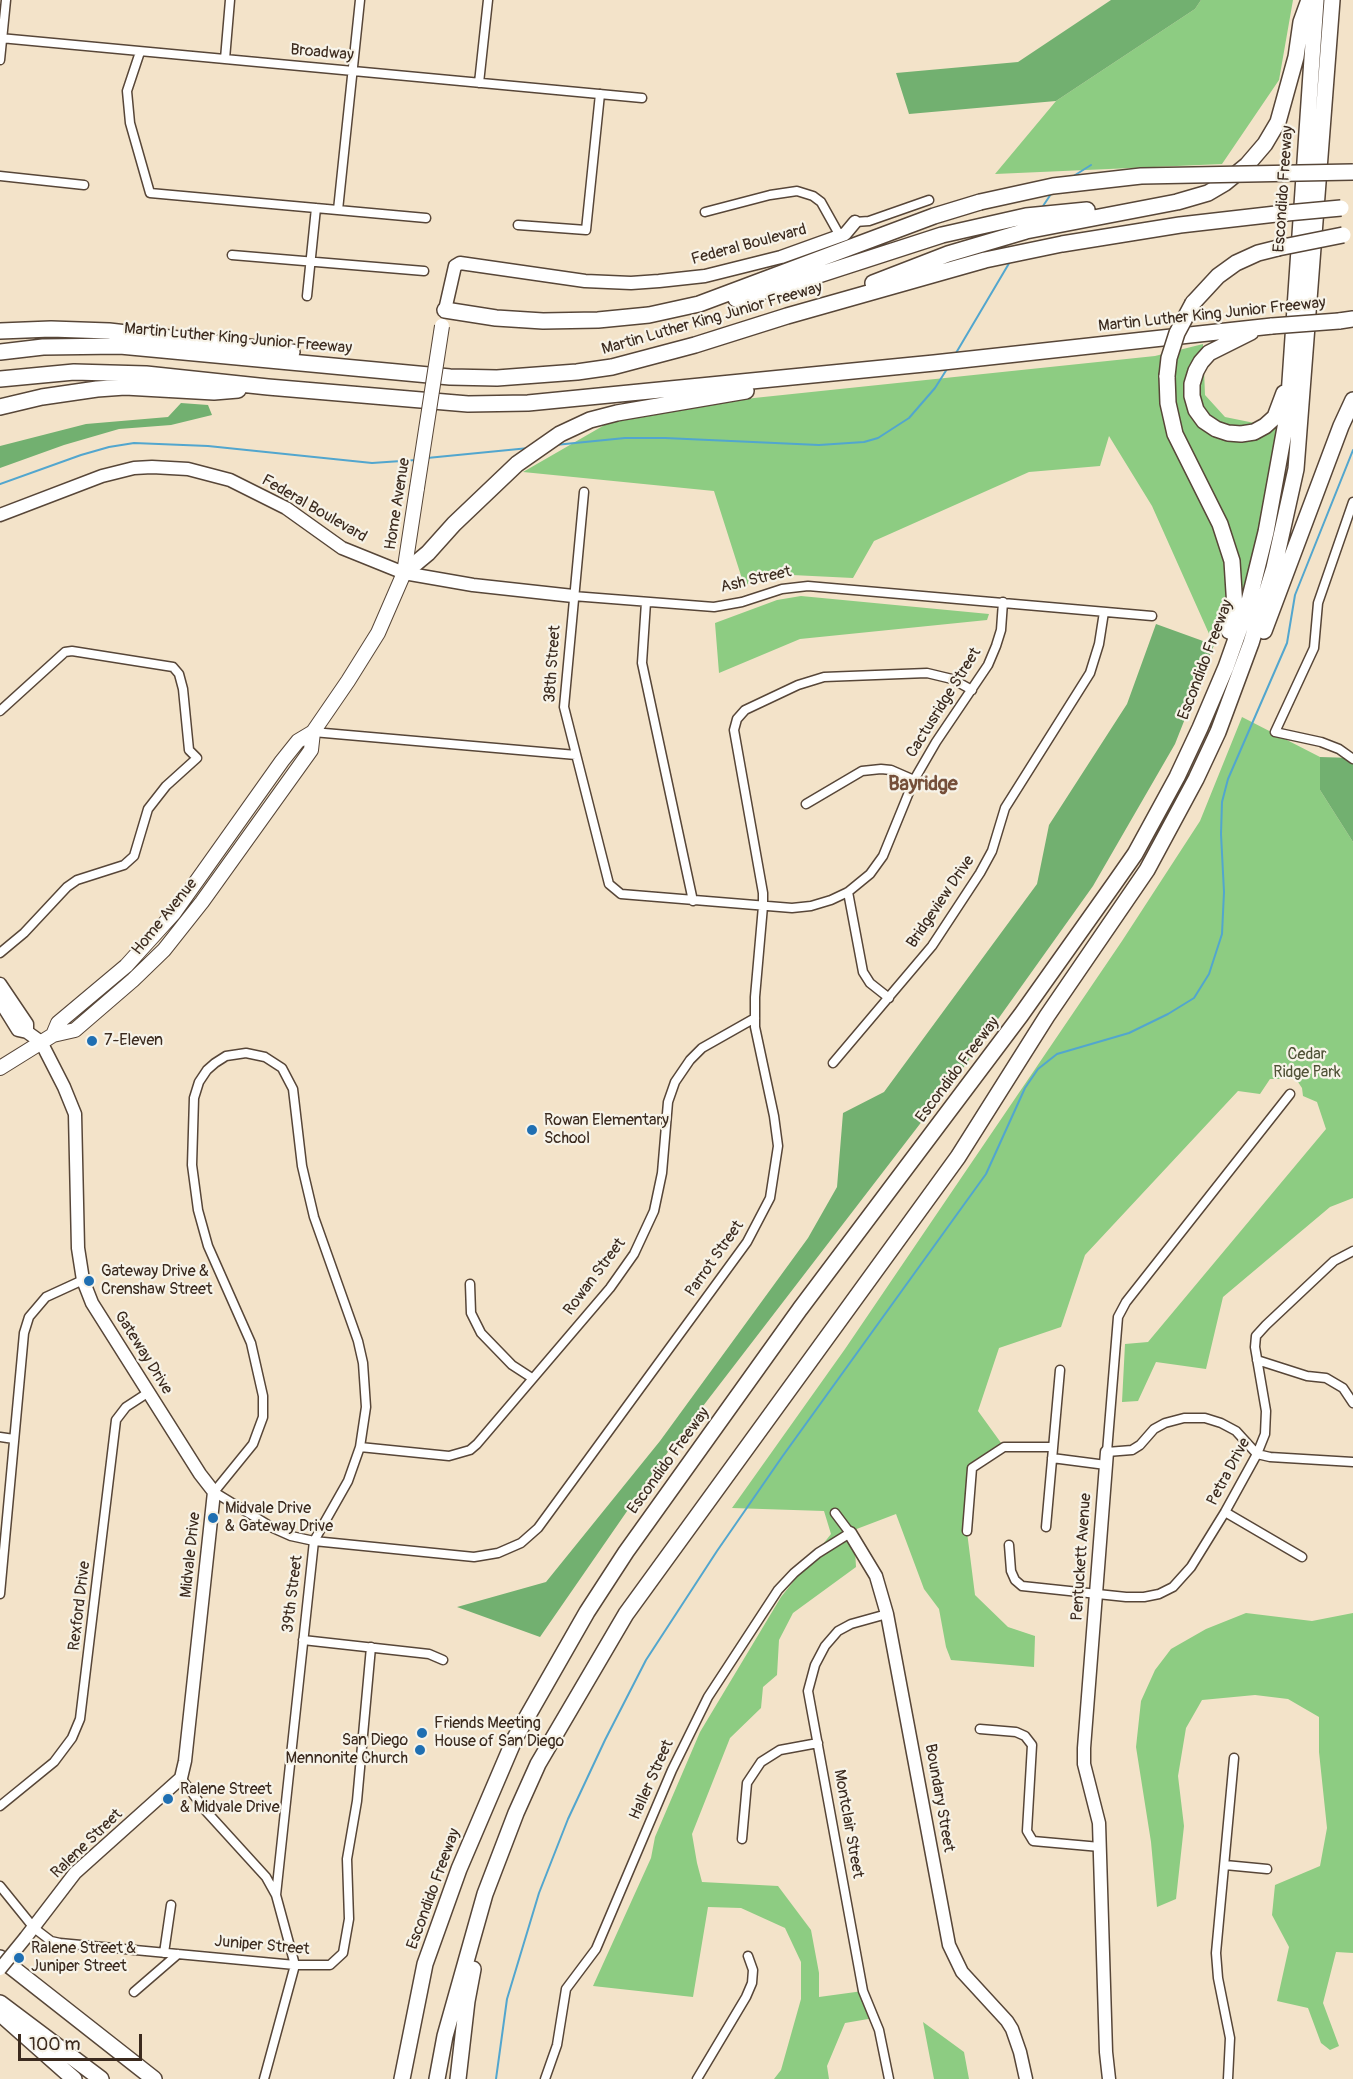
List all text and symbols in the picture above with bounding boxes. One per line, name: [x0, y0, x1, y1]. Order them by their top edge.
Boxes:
street label: Broadway: [290, 41, 354, 65]
street label: Escondido Freeway: [1270, 125, 1298, 253]
street label: Federal Boulevard: [689, 220, 809, 270]
street label: Martin Luther King Junior Freeway: [599, 278, 825, 360]
street label: Martin Luther King Junior Freeway: [1097, 294, 1327, 336]
street label: Martin Luther King Junior Freeway: [123, 319, 353, 359]
street label: Home Avenue: [381, 457, 415, 551]
street label: Federal Boulevard: [258, 471, 370, 547]
street label: Ash Street: [719, 563, 793, 597]
street label: Escondido Freeway: [1174, 597, 1238, 723]
street label: 38th Street: [541, 625, 565, 703]
street label: Cactusridge Street: [902, 644, 986, 762]
district label: Bayridge: [888, 773, 958, 797]
street label: Bridgeview Drive: [903, 852, 979, 952]
street label: Home Avenue: [128, 875, 202, 959]
street label: Escondido Freeway: [912, 1013, 1004, 1127]
place label: 7-Eleven: [104, 1031, 163, 1051]
marker: 7-Eleven: [85, 1034, 99, 1048]
park label: Cedar Ridge Park: [1273, 1045, 1341, 1083]
place label: Rowan Elementary School: [544, 1111, 669, 1149]
marker: Rowan Elementary School: [525, 1123, 539, 1137]
street label: Parrot Street: [682, 1217, 748, 1301]
street label: Rowan Street: [560, 1235, 630, 1319]
place label: Gateway Drive & Crenshaw Street: [101, 1262, 212, 1300]
marker: Gateway Drive & Crenshaw Street: [82, 1274, 96, 1288]
street label: Gateway Drive: [110, 1308, 176, 1398]
street label: Escondido Freeway: [624, 1404, 714, 1518]
street label: Petra Drive: [1203, 1435, 1255, 1509]
street label: Pentuckett Avenue: [1068, 1492, 1096, 1622]
place label: Midvale Drive & Gateway Drive: [225, 1499, 333, 1537]
street label: Midvale Drive: [177, 1511, 205, 1599]
marker: Midvale Drive & Gateway Drive: [206, 1511, 220, 1525]
street label: 39th Street: [279, 1554, 307, 1634]
street label: Rexford Drive: [65, 1560, 95, 1652]
place label: Friends Meeting House of San Diego: [434, 1714, 564, 1752]
marker: Friends Meeting House of San Diego: [415, 1726, 429, 1740]
place label: San Diego Mennonite Church: [286, 1731, 408, 1769]
street label: Haller Street: [626, 1737, 678, 1823]
street label: Boundary Street: [920, 1742, 958, 1854]
marker: San Diego Mennonite Church: [413, 1743, 427, 1757]
street label: Montclair Street: [829, 1768, 867, 1880]
place label: Ralene Street & Midvale Drive: [180, 1780, 280, 1818]
marker: Ralene Street & Midvale Drive: [161, 1792, 175, 1806]
street label: Ralene Street: [47, 1805, 127, 1883]
street label: Escondido Freeway: [403, 1826, 465, 1952]
street label: Juniper Street: [214, 1932, 310, 1960]
place label: Ralene Street & Juniper Street: [31, 1939, 136, 1977]
marker: Ralene Street & Juniper Street: [12, 1951, 26, 1965]
scale bar: [21, 2022, 146, 2060]
text: 100 m: [29, 2033, 81, 2056]

